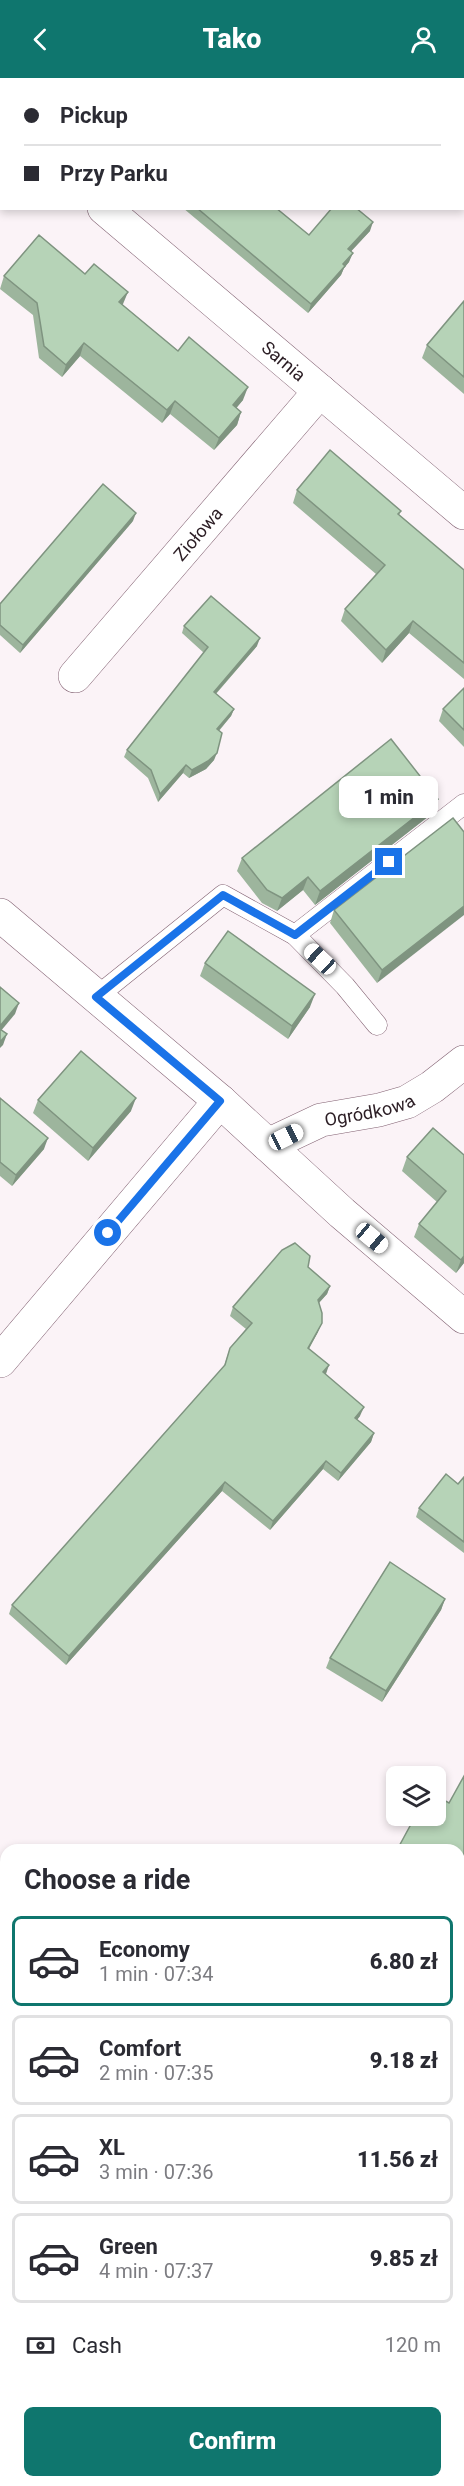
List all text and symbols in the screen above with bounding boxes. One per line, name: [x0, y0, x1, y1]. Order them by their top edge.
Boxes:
icon: back: [24, 23, 57, 56]
text: Tako: [203, 23, 262, 55]
icon: person: [407, 23, 440, 56]
text: Pickup: [60, 103, 128, 128]
text: Przy Parku: [60, 161, 168, 186]
street label: Sarnia: [258, 336, 310, 385]
street label: Ziołowa: [169, 502, 226, 565]
callout: 1 min: [340, 775, 438, 817]
text: 1 min: [363, 785, 414, 809]
route end: [375, 848, 402, 875]
car: [301, 940, 339, 978]
street label: Ogródkowa: [323, 1089, 419, 1130]
car: [266, 1121, 306, 1153]
route start: [94, 1219, 121, 1246]
car: [352, 1220, 392, 1256]
map controls: [386, 1766, 446, 1826]
button: layers: [386, 1766, 446, 1826]
text: Choose a ride: [24, 1864, 190, 1896]
icon: car: [27, 1934, 81, 1988]
text: Economy: [99, 1937, 190, 1962]
text: 6.80 zł: [370, 1949, 438, 1974]
text: 1 min · 07:34: [99, 1962, 214, 1986]
icon: car: [27, 2033, 81, 2087]
text: Comfort: [99, 2036, 181, 2061]
text: 9.18 zł: [370, 2048, 438, 2073]
text: 2 min · 07:35: [99, 2061, 214, 2085]
icon: car: [27, 2132, 81, 2186]
text: XL: [99, 2135, 125, 2160]
text: 11.56 zł: [357, 2147, 438, 2172]
text: 3 min · 07:36: [99, 2160, 214, 2184]
icon: car: [27, 2231, 81, 2285]
text: Green: [99, 2234, 158, 2259]
text: 9.85 zł: [370, 2246, 438, 2271]
text: 4 min · 07:37: [99, 2259, 214, 2283]
icon: cash: [24, 2329, 57, 2362]
text: Cash: [72, 2333, 122, 2358]
text: 120 m: [385, 2333, 441, 2357]
button: Confirm: [24, 2407, 441, 2476]

